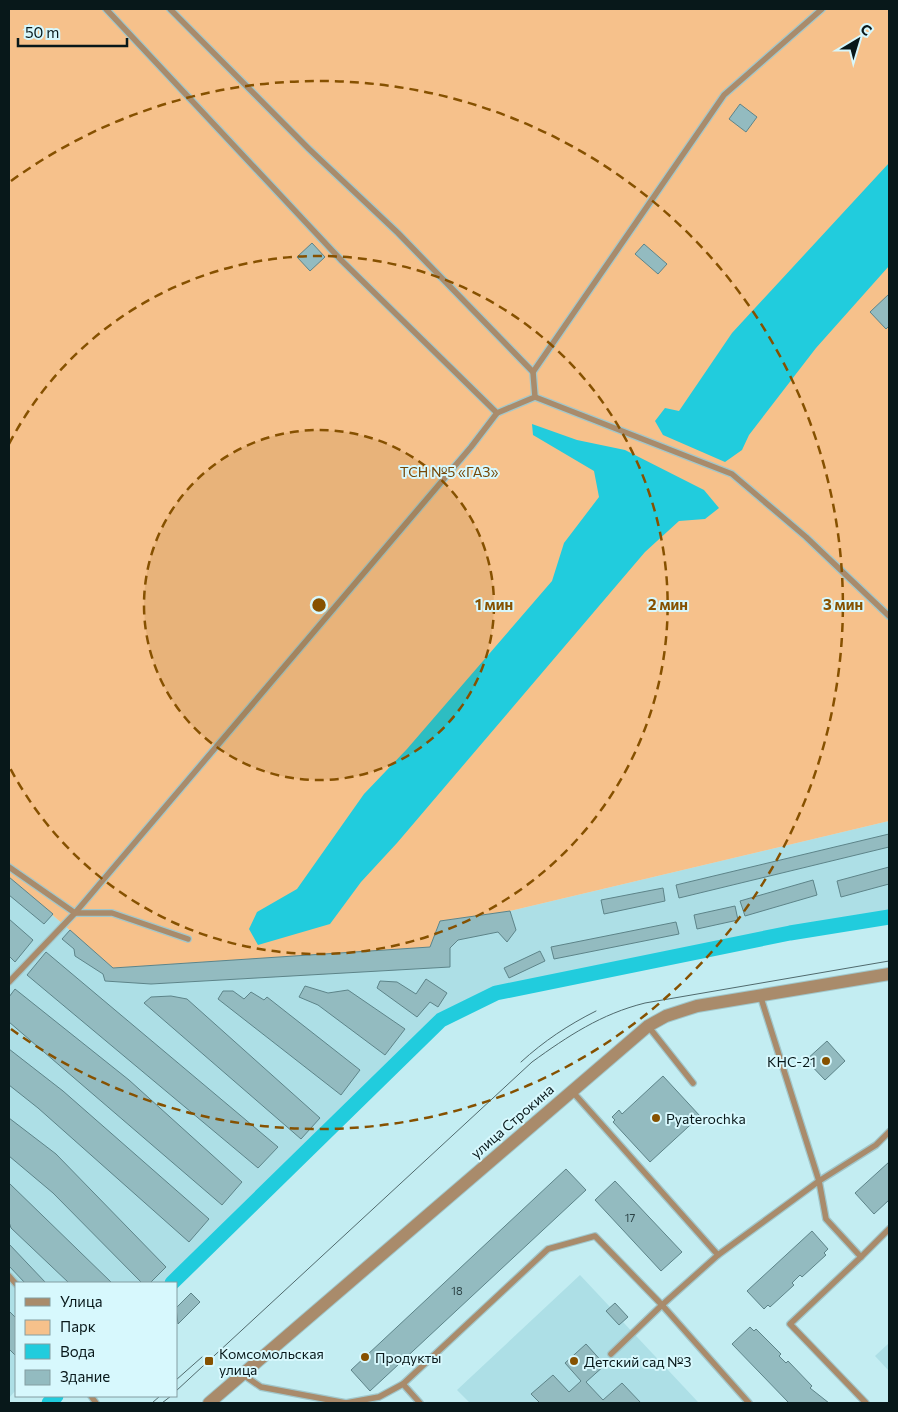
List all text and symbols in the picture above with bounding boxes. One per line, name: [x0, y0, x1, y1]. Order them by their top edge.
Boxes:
scale bar: [18, 15, 126, 47]
north arrow: [833, 15, 883, 65]
text: С: [857, 20, 875, 39]
text: 50 m: [25, 23, 59, 41]
park label: ТСН №5 «ГАЗ»: [400, 463, 498, 480]
text: 1 мин: [475, 595, 513, 613]
text: 2 мин: [648, 595, 688, 613]
text: 3 мин: [823, 595, 863, 613]
centre of rings: [310, 596, 328, 614]
place label: КНС-21: [767, 1053, 816, 1070]
marker: КНС-21: [820, 1055, 832, 1067]
street label: улица Строкина: [467, 1080, 557, 1162]
place label: Pyaterochka: [666, 1110, 746, 1127]
marker: Pyaterochka: [650, 1112, 662, 1124]
house number: 17: [625, 1211, 635, 1224]
legend: [15, 1282, 178, 1397]
house number: 18: [451, 1284, 463, 1297]
text: Улица: [60, 1292, 102, 1310]
text: Парк: [60, 1317, 96, 1335]
text: Вода: [60, 1342, 95, 1360]
place label: Комсомольская улица: [219, 1345, 324, 1378]
place label: Продукты: [375, 1349, 441, 1366]
marker: Продукты: [359, 1351, 371, 1363]
place label: Детский сад №3: [584, 1353, 691, 1370]
marker: Комсомольская улица: [203, 1355, 215, 1367]
marker: Детский сад №3: [568, 1355, 580, 1367]
text: Здание: [60, 1367, 110, 1385]

